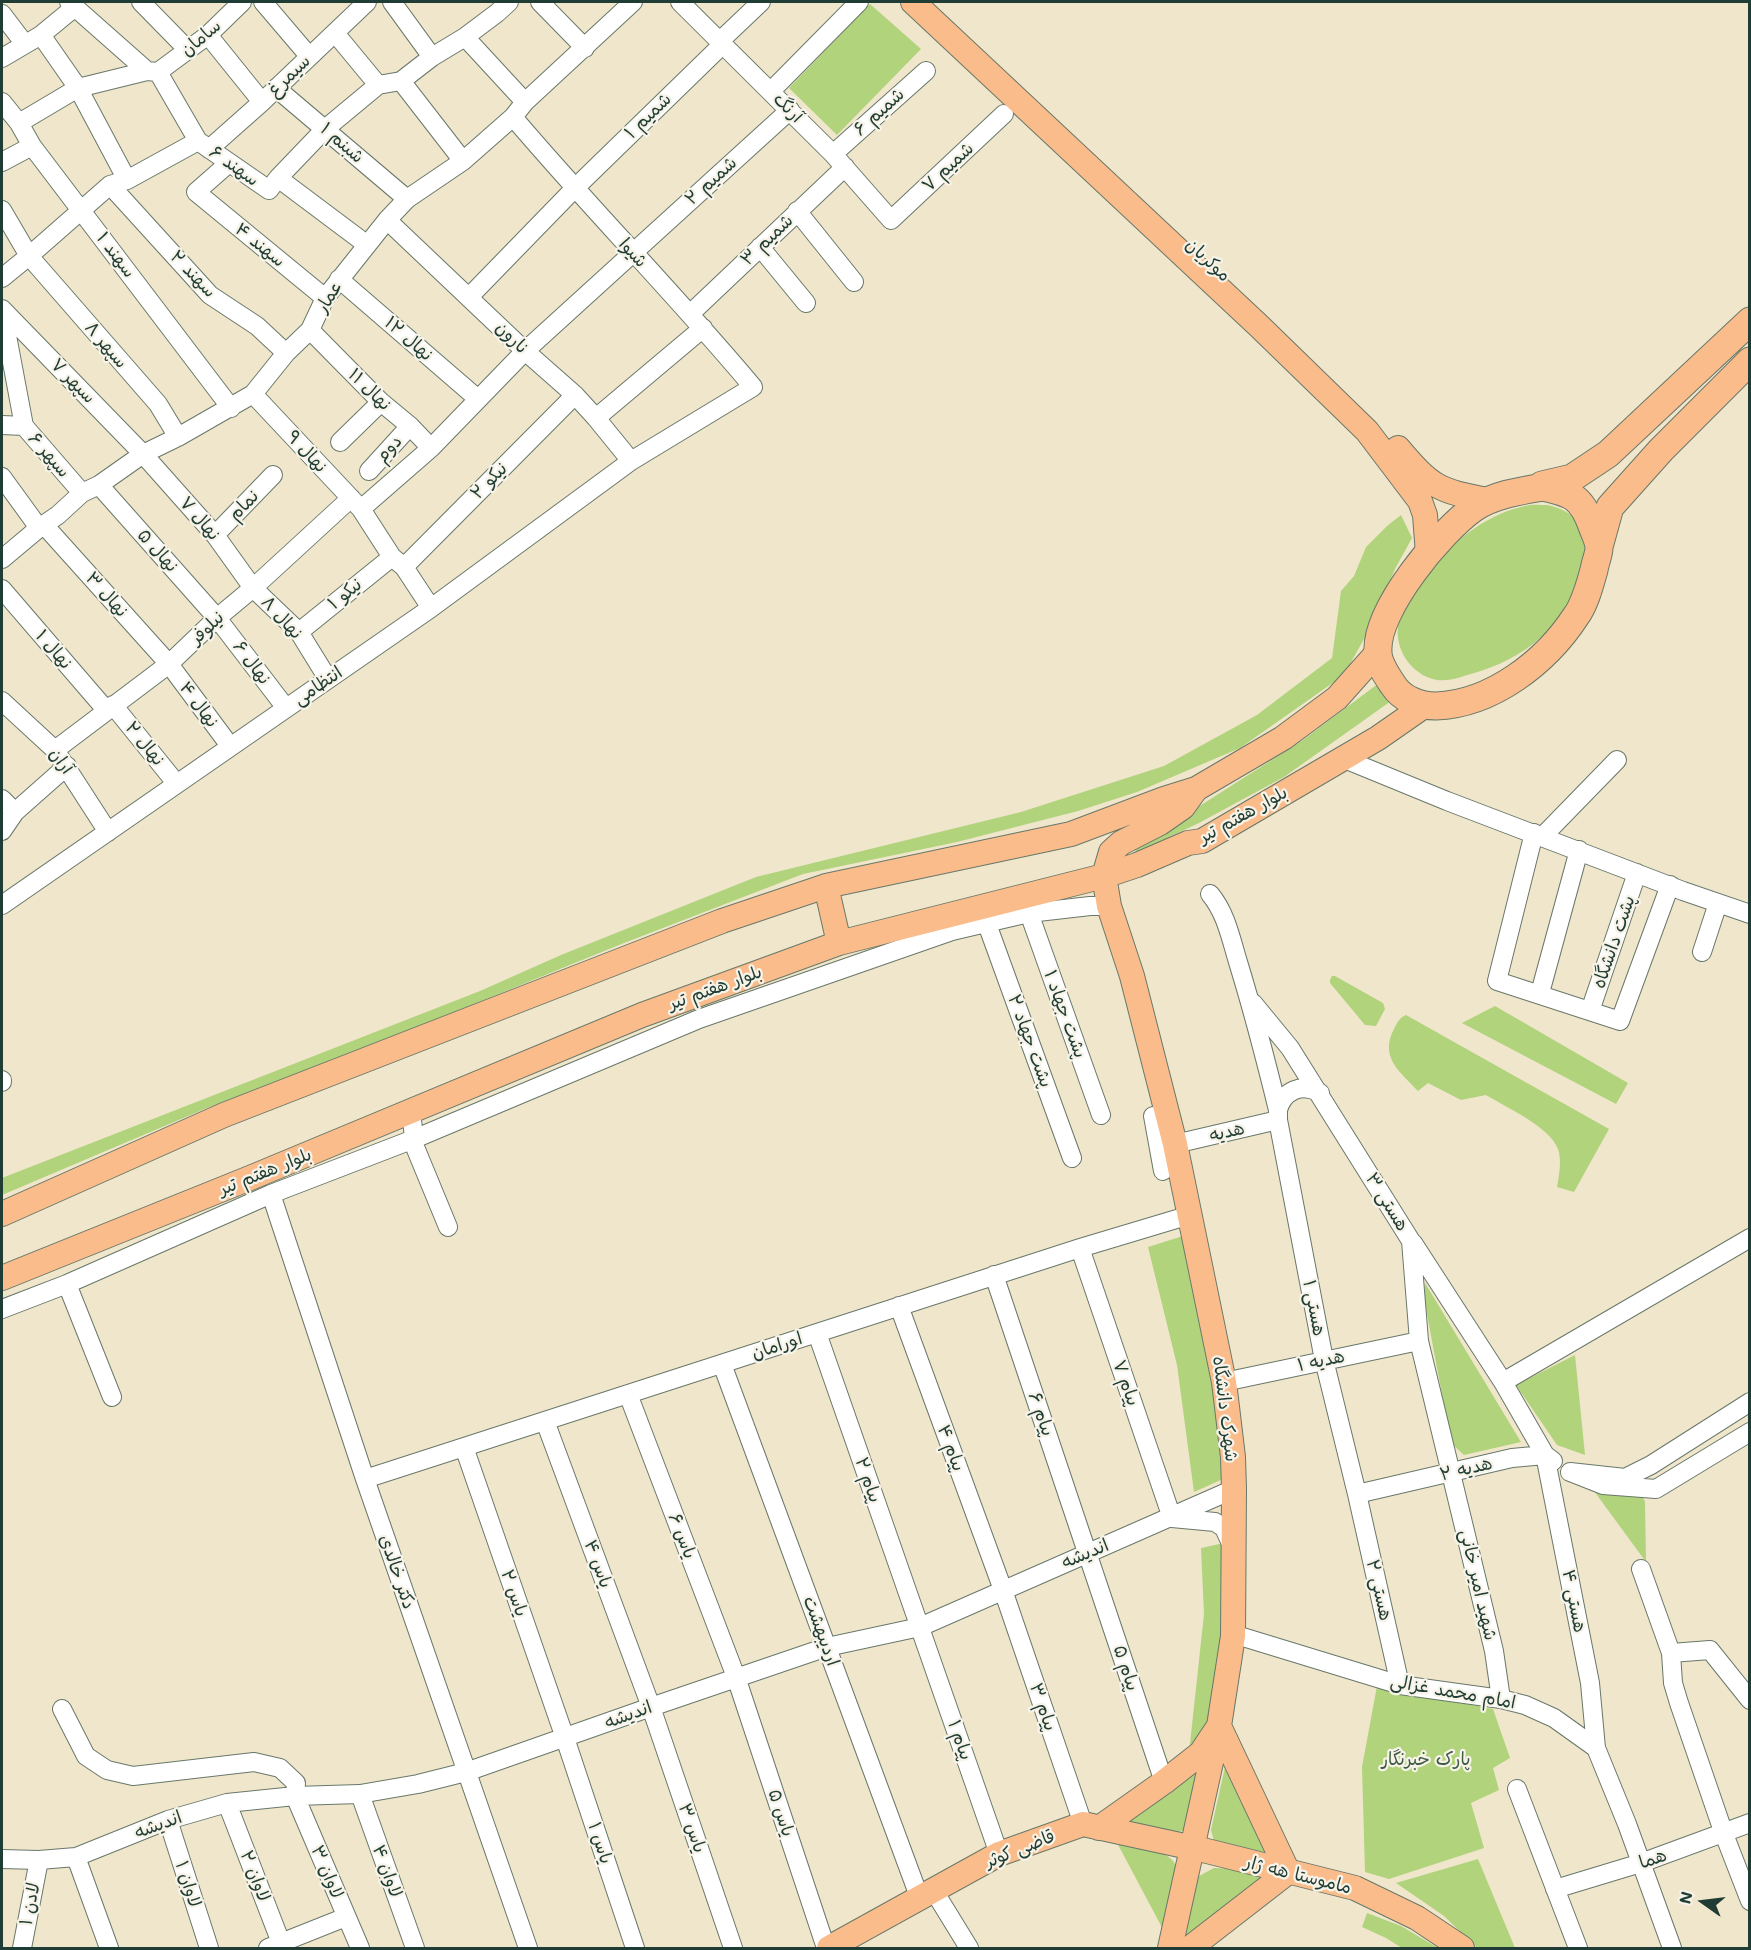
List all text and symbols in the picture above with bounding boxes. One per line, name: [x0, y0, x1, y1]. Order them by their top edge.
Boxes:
street label: سامان: [176, 15, 226, 61]
street label: سیمرغ: [263, 50, 315, 102]
street label: شمیم ۶: [849, 84, 909, 140]
street label: شمیم ۱: [620, 89, 676, 143]
street label: آرنگ: [769, 89, 807, 127]
street label: شبنم ۱: [316, 118, 368, 168]
street label: شمیم ۷: [918, 138, 978, 196]
street label: سهند ۶: [205, 141, 263, 191]
street label: شمیم ۲: [681, 152, 741, 210]
street label: شمیم ۳: [736, 210, 798, 270]
street label: سهند ۴: [231, 218, 289, 272]
street label: سهند ۱: [92, 228, 140, 282]
street label: شیوا: [614, 234, 652, 272]
street label: موکریان: [1181, 234, 1235, 286]
street label: سهند ۲: [165, 246, 221, 302]
street label: عمار: [311, 277, 347, 317]
street label: نهال ۱۲: [380, 312, 438, 366]
street label: سپهر ۸: [80, 317, 132, 373]
street label: نارون: [491, 317, 533, 359]
street label: سپهر ۷: [46, 354, 100, 408]
street label: نهال ۱۱: [344, 364, 396, 416]
street label: نهال ۹: [282, 426, 332, 478]
street label: سپهر ۶: [23, 428, 75, 482]
street label: دوم: [371, 431, 407, 467]
street label: نیکو ۲: [466, 458, 512, 504]
street label: نمام: [224, 485, 264, 525]
street label: نهال ۷: [175, 492, 225, 546]
street label: نهال ۵: [133, 525, 183, 577]
street label: نهال ۳: [81, 568, 133, 622]
street label: نیکو ۱: [324, 574, 366, 614]
street label: نهال ۸: [256, 592, 308, 644]
street label: نیلوفر: [185, 607, 229, 649]
street label: نهال ۱: [31, 626, 77, 674]
street label: نهال ۶: [228, 636, 276, 690]
street label: انتظامی: [289, 662, 347, 710]
street label: نهال ۴: [174, 677, 224, 733]
street label: نهال ۲: [120, 717, 170, 771]
street label: آران: [44, 744, 78, 778]
street label: بلوار هفتم تیر: [1195, 782, 1291, 848]
street label: پشت دانشگاه: [1588, 893, 1640, 991]
street label: بلوار هفتم تیر: [665, 961, 765, 1015]
street label: پشت جهاد ۱: [1039, 967, 1091, 1061]
street label: پشت جهاد ۲: [1003, 991, 1057, 1091]
street label: هدیه: [1207, 1118, 1247, 1146]
street label: بلوار هفتم تیر: [215, 1144, 315, 1200]
street label: هستی ۳: [1361, 1169, 1413, 1235]
street label: هستی ۱: [1298, 1278, 1330, 1338]
street label: اورامان: [749, 1328, 805, 1364]
street label: هدیه ۱: [1295, 1345, 1347, 1377]
street label: شهرک دانشگاه: [1208, 1355, 1242, 1463]
street label: پیام ۷: [1108, 1357, 1144, 1409]
street label: پیام ۶: [1023, 1389, 1059, 1439]
street label: پیام ۴: [933, 1422, 969, 1474]
street label: هدیه ۲: [1438, 1452, 1494, 1486]
street label: پیام ۲: [850, 1454, 886, 1506]
street label: یاس ۶: [663, 1510, 701, 1562]
street label: شهید امیر خانی: [1455, 1527, 1501, 1643]
street label: دکتر خالدی: [374, 1532, 420, 1612]
street label: اندیشه: [1058, 1534, 1112, 1574]
street label: یاس ۴: [579, 1537, 617, 1591]
street label: هستی ۲: [1361, 1557, 1397, 1623]
street label: یاس ۲: [496, 1567, 532, 1619]
street label: هستی ۴: [1557, 1568, 1591, 1634]
street label: اردیبهشت: [798, 1593, 844, 1669]
street label: پیام ۵: [1108, 1642, 1144, 1694]
street label: امام محمد غزالی: [1389, 1670, 1517, 1714]
street label: پیام ۳: [1025, 1680, 1061, 1734]
street label: اندیشه: [601, 1696, 655, 1734]
street label: پیام ۱: [943, 1717, 977, 1763]
park label: پارک خبرنگار: [1381, 1748, 1471, 1770]
street label: یاس ۵: [763, 1787, 799, 1839]
street label: یاس ۳: [674, 1800, 710, 1856]
street label: اندیشه: [131, 1806, 185, 1844]
street label: یاس ۱: [583, 1819, 617, 1867]
street label: قاضی کوثر: [982, 1825, 1058, 1873]
street label: لاوان ۳: [306, 1842, 348, 1902]
street label: لاوان ۴: [368, 1842, 406, 1900]
street label: هما: [1636, 1844, 1670, 1874]
street label: لاوان ۲: [235, 1847, 275, 1905]
street label: ماموستا هه ژار: [1242, 1851, 1354, 1899]
street label: لاوان ۱: [170, 1858, 206, 1910]
north arrow: [1673, 1872, 1733, 1932]
street label: لادن ۱: [15, 1881, 45, 1927]
text: N: [1673, 1889, 1697, 1906]

